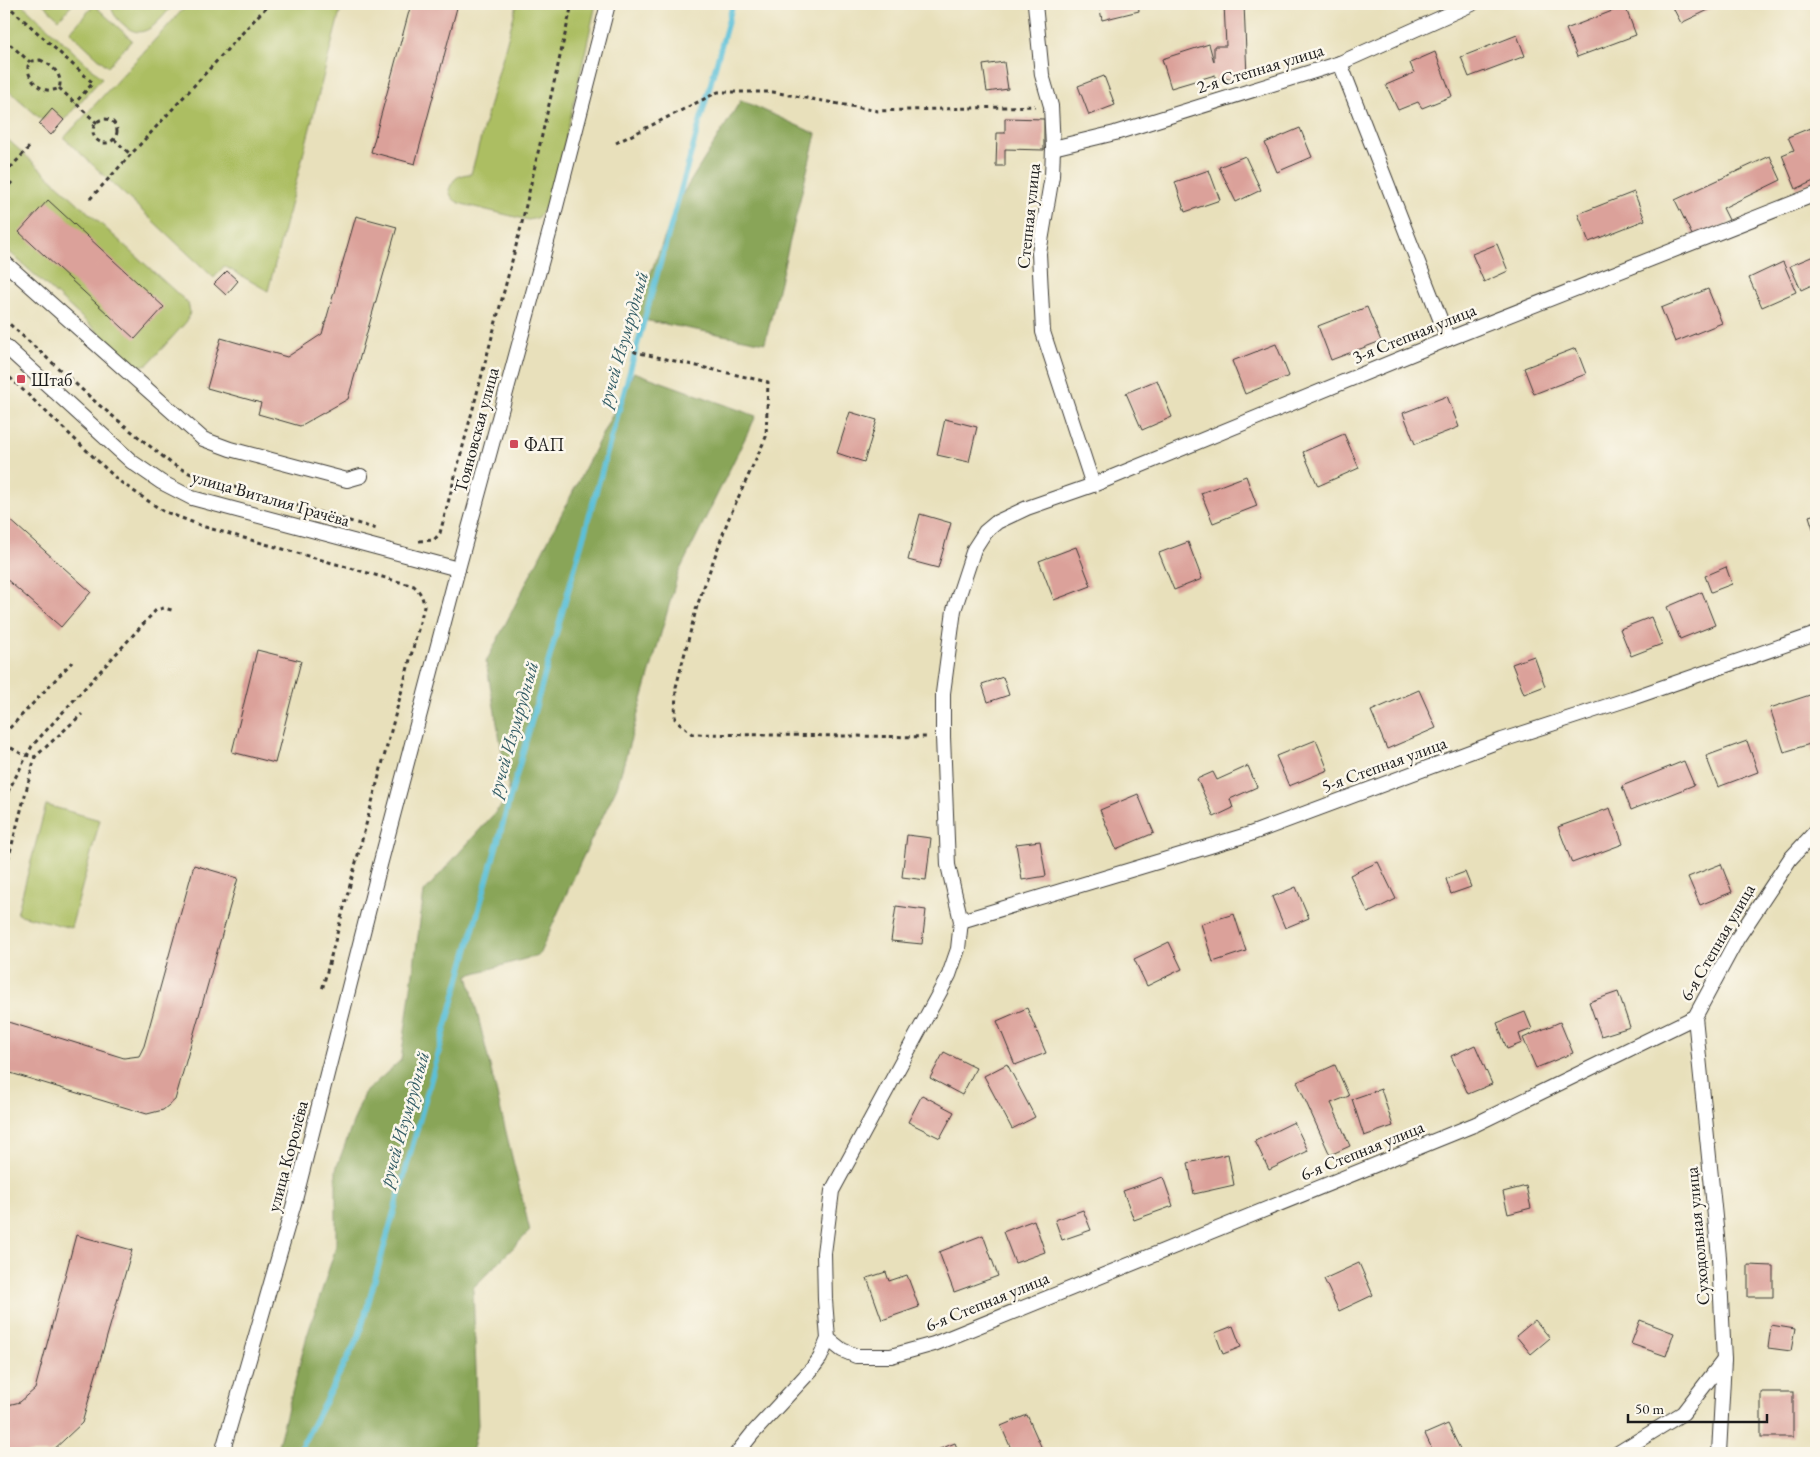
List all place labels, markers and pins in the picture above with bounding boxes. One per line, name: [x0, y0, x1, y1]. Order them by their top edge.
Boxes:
place label: Штаб: [31, 368, 72, 391]
marker: Штаб: [15, 373, 27, 385]
place label: ФАП: [524, 433, 564, 456]
marker: ФАП: [508, 438, 520, 450]

